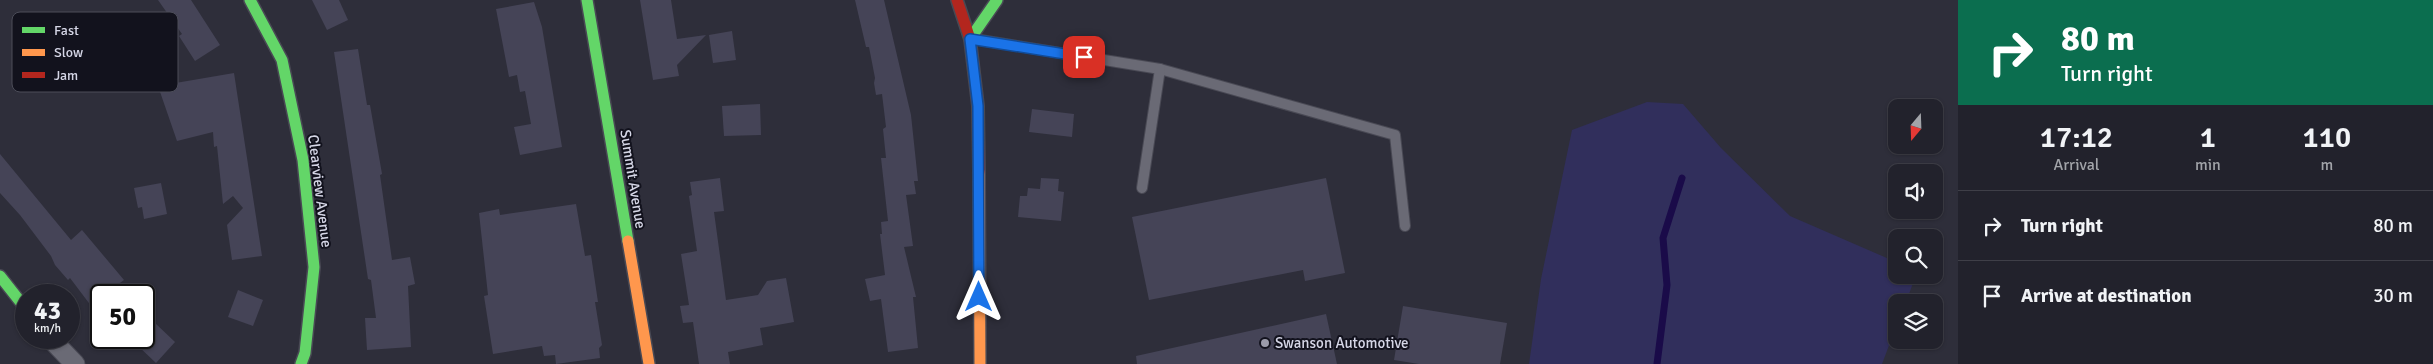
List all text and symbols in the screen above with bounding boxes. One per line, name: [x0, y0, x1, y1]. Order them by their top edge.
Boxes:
legend: [12, 12, 178, 92]
text: 80 m: [2061, 17, 2135, 60]
icon: right: [1978, 20, 2043, 85]
text: Fast: [54, 22, 79, 39]
pin: [1063, 36, 1105, 78]
icon: arrive: [1070, 43, 1098, 71]
text: Slow: [54, 44, 83, 61]
text: Turn right: [2061, 60, 2153, 87]
text: Jam: [54, 67, 78, 84]
north arrow: [1888, 99, 1942, 154]
map controls: [1888, 99, 1943, 349]
text: 17:12: [2040, 119, 2113, 156]
text: 1: [2200, 119, 2216, 156]
text: 110: [2303, 119, 2351, 156]
street label: Summit Avenue: [616, 128, 650, 230]
street label: Clearview Avenue: [304, 134, 336, 248]
text: Arrival: [2053, 155, 2099, 175]
text: min: [2195, 155, 2221, 175]
text: m: [2320, 155, 2333, 175]
button: sound: [1888, 164, 1943, 219]
icon: right: [1978, 212, 2006, 240]
text: Turn right: [2021, 214, 2103, 238]
text: 80 m: [2373, 214, 2413, 238]
button: search: [1888, 229, 1943, 284]
position arrow: [952, 270, 1004, 322]
icon: arrive: [1978, 282, 2006, 310]
speed limit sign: 50: [90, 284, 155, 349]
text: Arrive at destination: [2021, 284, 2192, 308]
text: 30 m: [2373, 284, 2413, 308]
button: layers: [1888, 294, 1943, 349]
text: 43: [34, 295, 61, 326]
text: km/h: [34, 321, 61, 336]
place label: Swanson Automotive: [1275, 334, 1409, 352]
marker: Swanson Automotive: [1259, 337, 1271, 349]

